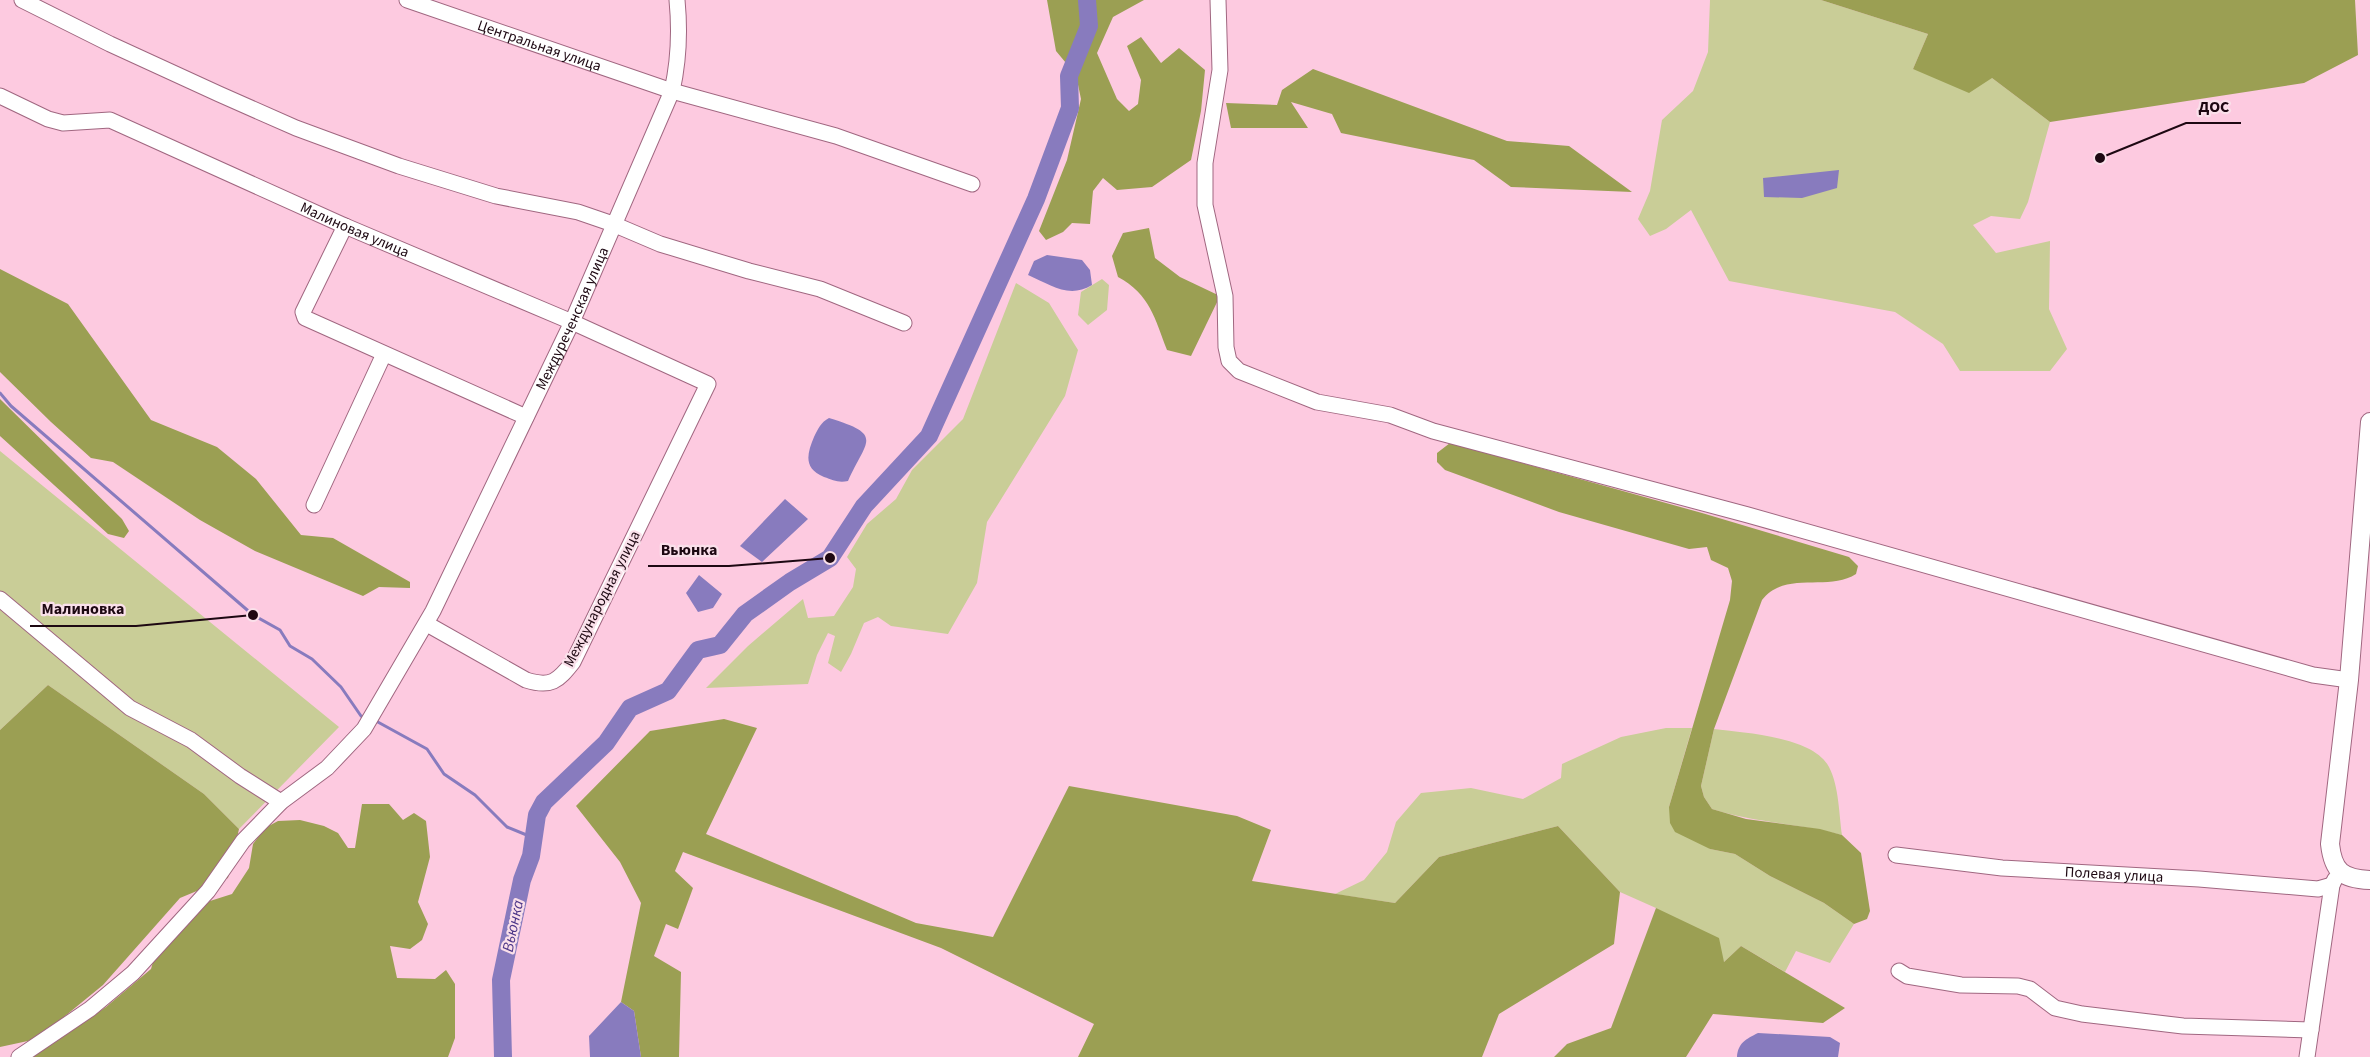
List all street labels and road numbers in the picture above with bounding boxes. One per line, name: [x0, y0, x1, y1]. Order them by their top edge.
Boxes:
street label: Центральная улица: [475, 14, 604, 76]
street label: Малиновая улица: [297, 197, 412, 262]
street label: Междуреченская улица: [530, 244, 614, 393]
street label: Международная улица: [559, 527, 645, 671]
street label: Полевая улица: [2064, 861, 2164, 887]

